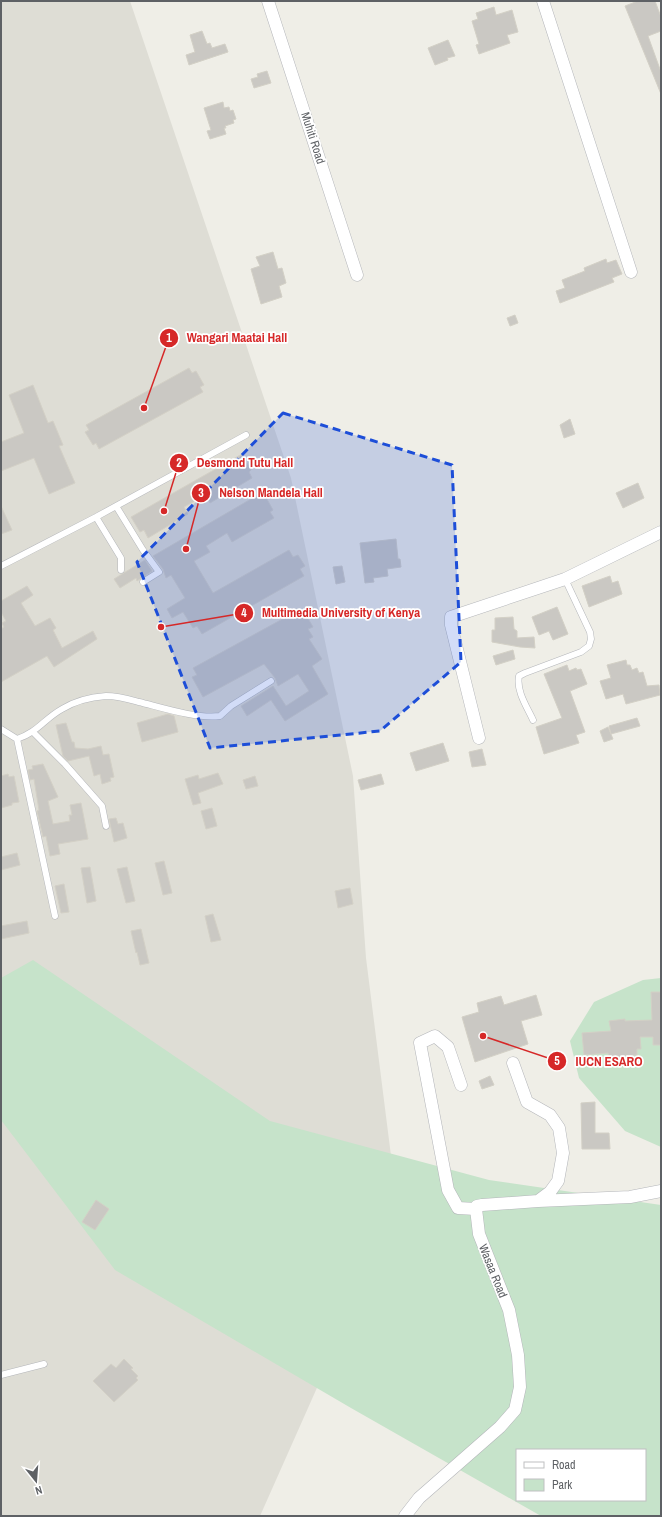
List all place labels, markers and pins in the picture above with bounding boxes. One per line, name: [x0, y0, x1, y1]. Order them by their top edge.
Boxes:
callout: Wangari Maatai Hall: [159, 325, 295, 350]
callout: Desmond Tutu Hall: [169, 450, 301, 475]
callout: Nelson Mandela Hall: [191, 480, 331, 505]
callout: Multimedia University of Kenya: [234, 600, 428, 625]
callout: IUCN ESARO: [547, 1049, 650, 1074]

